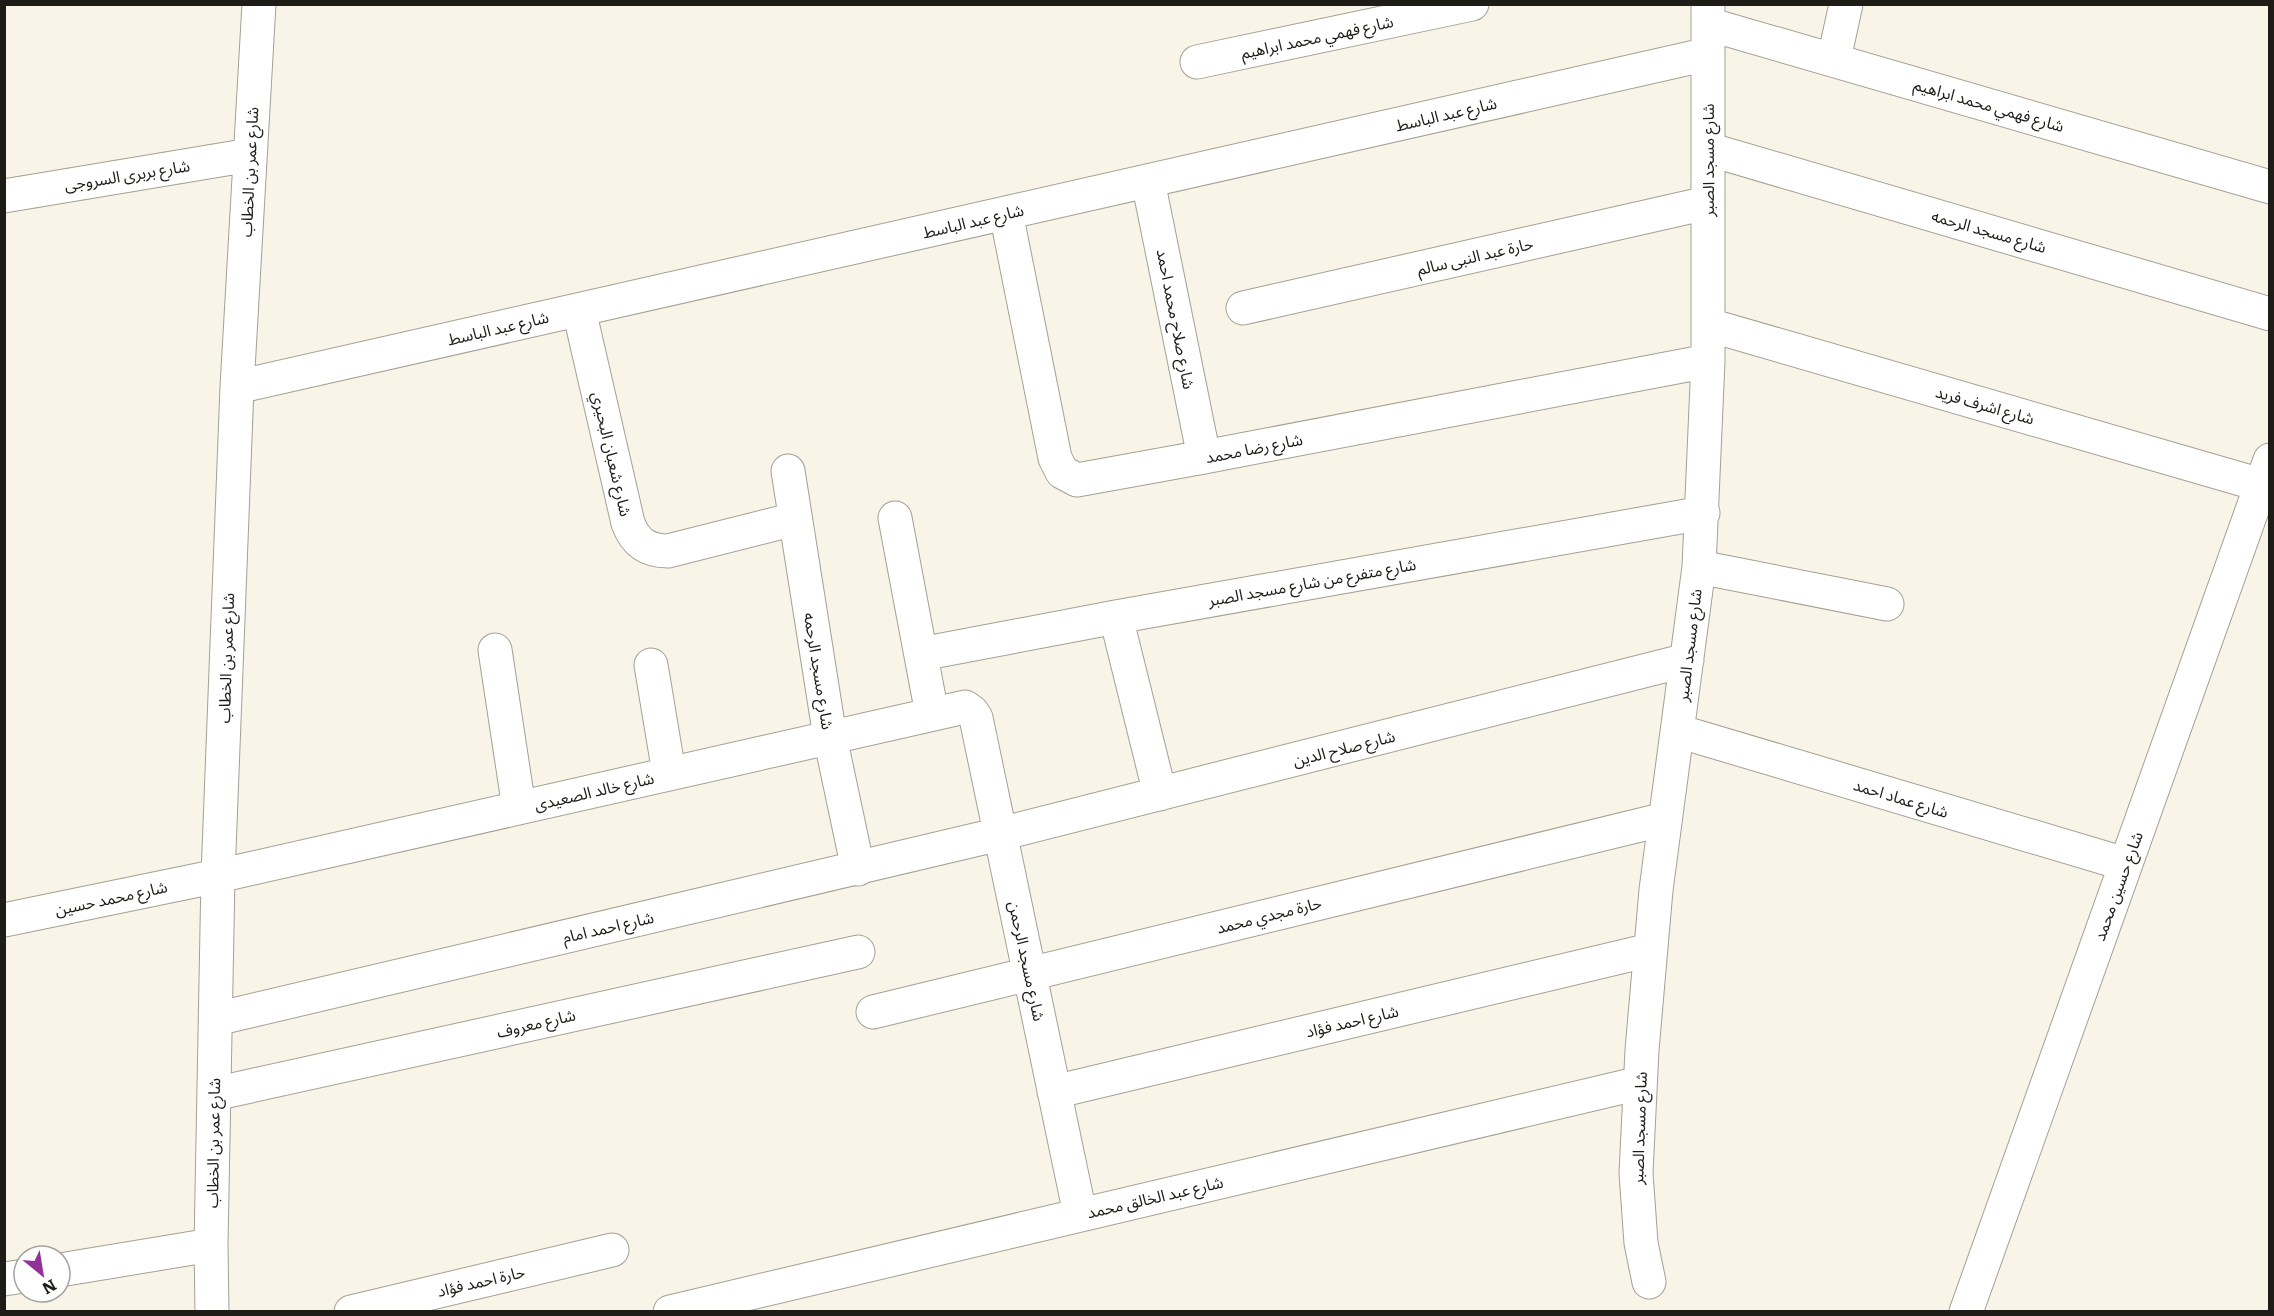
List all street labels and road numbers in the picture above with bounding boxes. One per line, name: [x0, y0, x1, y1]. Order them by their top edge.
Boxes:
street label: شارع فهمي محمد ابراهيم: [1238, 8, 1396, 66]
street label: شارع فهمي محمد ابراهيم: [1911, 71, 2067, 139]
street label: شارع عبد الباسط: [1393, 90, 1499, 138]
street label: شارع مسجد الصبر: [1695, 103, 1721, 218]
street label: شارع عمر بن الخطاب: [233, 106, 265, 238]
street label: شارع بربرى السروجى: [62, 152, 192, 198]
street label: شارع عبد الباسط: [920, 197, 1026, 245]
street label: شارع مسجد الرحمه: [1929, 202, 2049, 260]
street label: حارة عبد النبى سالم: [1414, 230, 1536, 282]
street label: شارع صلاح محمد احمد: [1150, 247, 1202, 391]
street label: شارع عبد الباسط: [445, 304, 551, 352]
street label: شارع اشرف فريد: [1932, 378, 2038, 432]
street label: شارع شعبان البحيري: [585, 389, 639, 519]
street label: شارع رضا محمد: [1203, 426, 1305, 470]
street label: شارع متفرع من شارع مسجد الصبر: [1205, 551, 1418, 613]
street label: شارع مسجد الصبر: [1669, 587, 1709, 704]
street label: شارع عمر بن الخطاب: [211, 592, 241, 724]
street label: شارع مسجد الرحمه: [797, 610, 841, 732]
street label: شارع صلاح الدين: [1290, 723, 1398, 773]
street label: شارع خالد الصعيدى: [531, 765, 657, 817]
street label: شارع عماد احمد: [1850, 771, 1952, 825]
street label: شارع حسين محمد: [2086, 828, 2150, 944]
street label: شارع محمد حسين: [52, 873, 170, 923]
street label: حارة مجدي محمد: [1214, 889, 1324, 940]
street label: شارع مسجد الرحمن: [1002, 898, 1052, 1024]
street label: شارع احمد امام: [560, 904, 656, 950]
street label: شارع احمد فؤاد: [1303, 998, 1401, 1044]
street label: شارع معروف: [494, 1001, 578, 1045]
street label: شارع مسجد الصبر: [1624, 1071, 1654, 1186]
street label: شارع عمر بن الخطاب: [199, 1078, 227, 1208]
street label: شارع عبد الخالق محمد: [1084, 1169, 1226, 1225]
street label: حارة احمد فؤاد: [435, 1258, 527, 1302]

